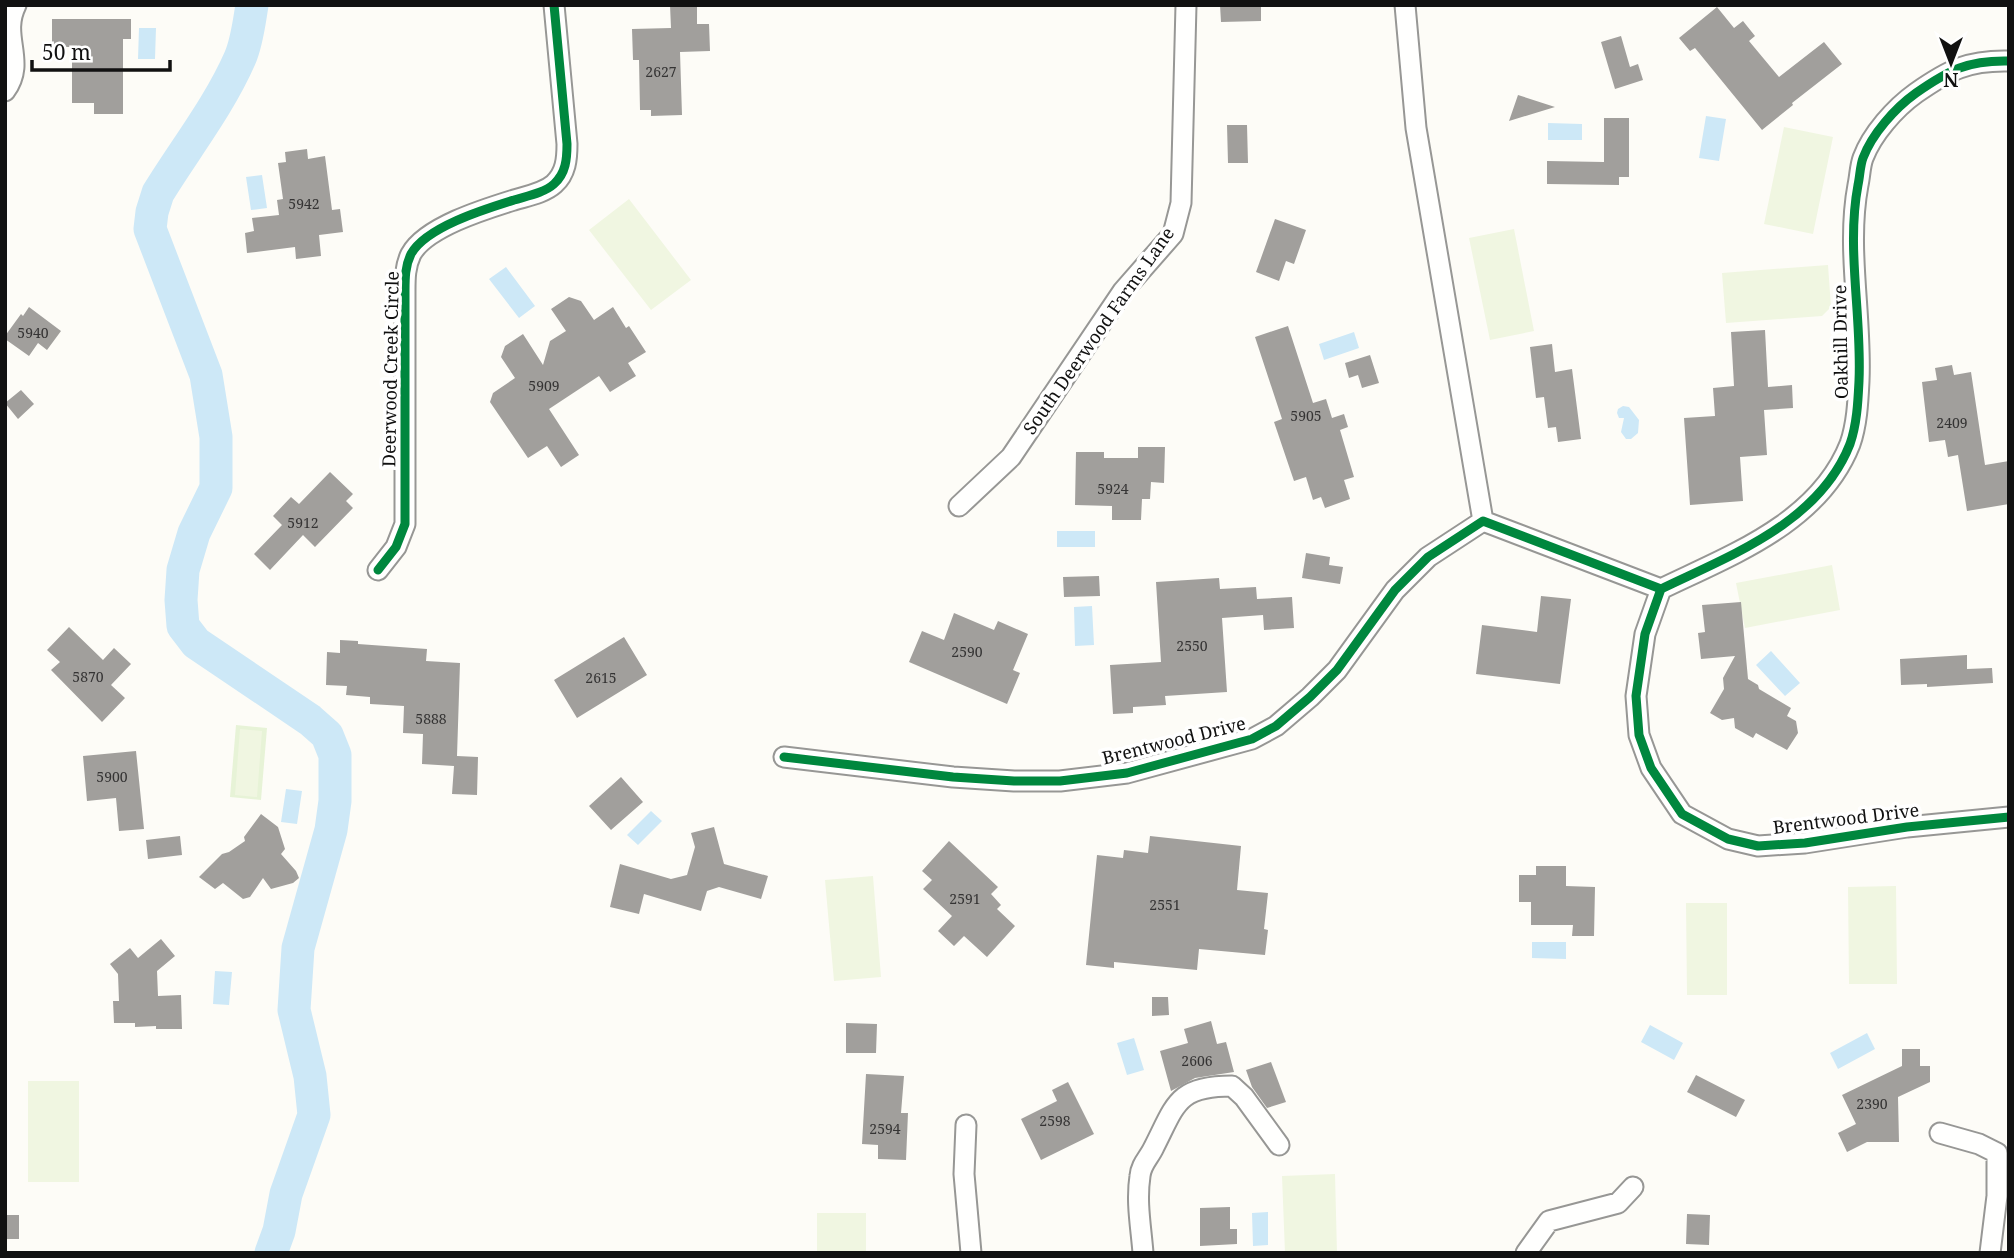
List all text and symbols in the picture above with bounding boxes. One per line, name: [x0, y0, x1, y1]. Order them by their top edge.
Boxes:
scale bar: [32, 28, 170, 72]
north arrow: [1916, 28, 1986, 98]
text: 50 m: [42, 38, 91, 66]
house number: 2627: [645, 62, 677, 81]
text: N: [1943, 67, 1958, 93]
house number: 5942: [288, 194, 320, 213]
street label: South Deerwood Farms Lane: [1017, 222, 1179, 439]
street label: Deerwood Creek Circle: [376, 271, 404, 467]
street label: Oakhill Drive: [1827, 285, 1853, 399]
house number: 5940: [17, 323, 49, 342]
house number: 5909: [528, 376, 560, 395]
house number: 5905: [1290, 406, 1322, 425]
house number: 2409: [1936, 413, 1968, 432]
house number: 5924: [1097, 479, 1129, 498]
house number: 5912: [287, 513, 319, 532]
house number: 2550: [1176, 636, 1208, 655]
house number: 2590: [951, 642, 983, 661]
house number: 5870: [72, 667, 104, 686]
house number: 2615: [585, 668, 617, 687]
house number: 5888: [415, 709, 447, 728]
street label: Brentwood Drive: [1099, 711, 1248, 769]
house number: 5900: [96, 767, 128, 786]
street label: Brentwood Drive: [1771, 797, 1920, 839]
house number: 2591: [949, 889, 981, 908]
house number: 2551: [1149, 895, 1181, 914]
house number: 2606: [1181, 1051, 1213, 1070]
house number: 2390: [1856, 1094, 1888, 1113]
house number: 2598: [1039, 1111, 1071, 1130]
house number: 2594: [869, 1119, 901, 1138]

